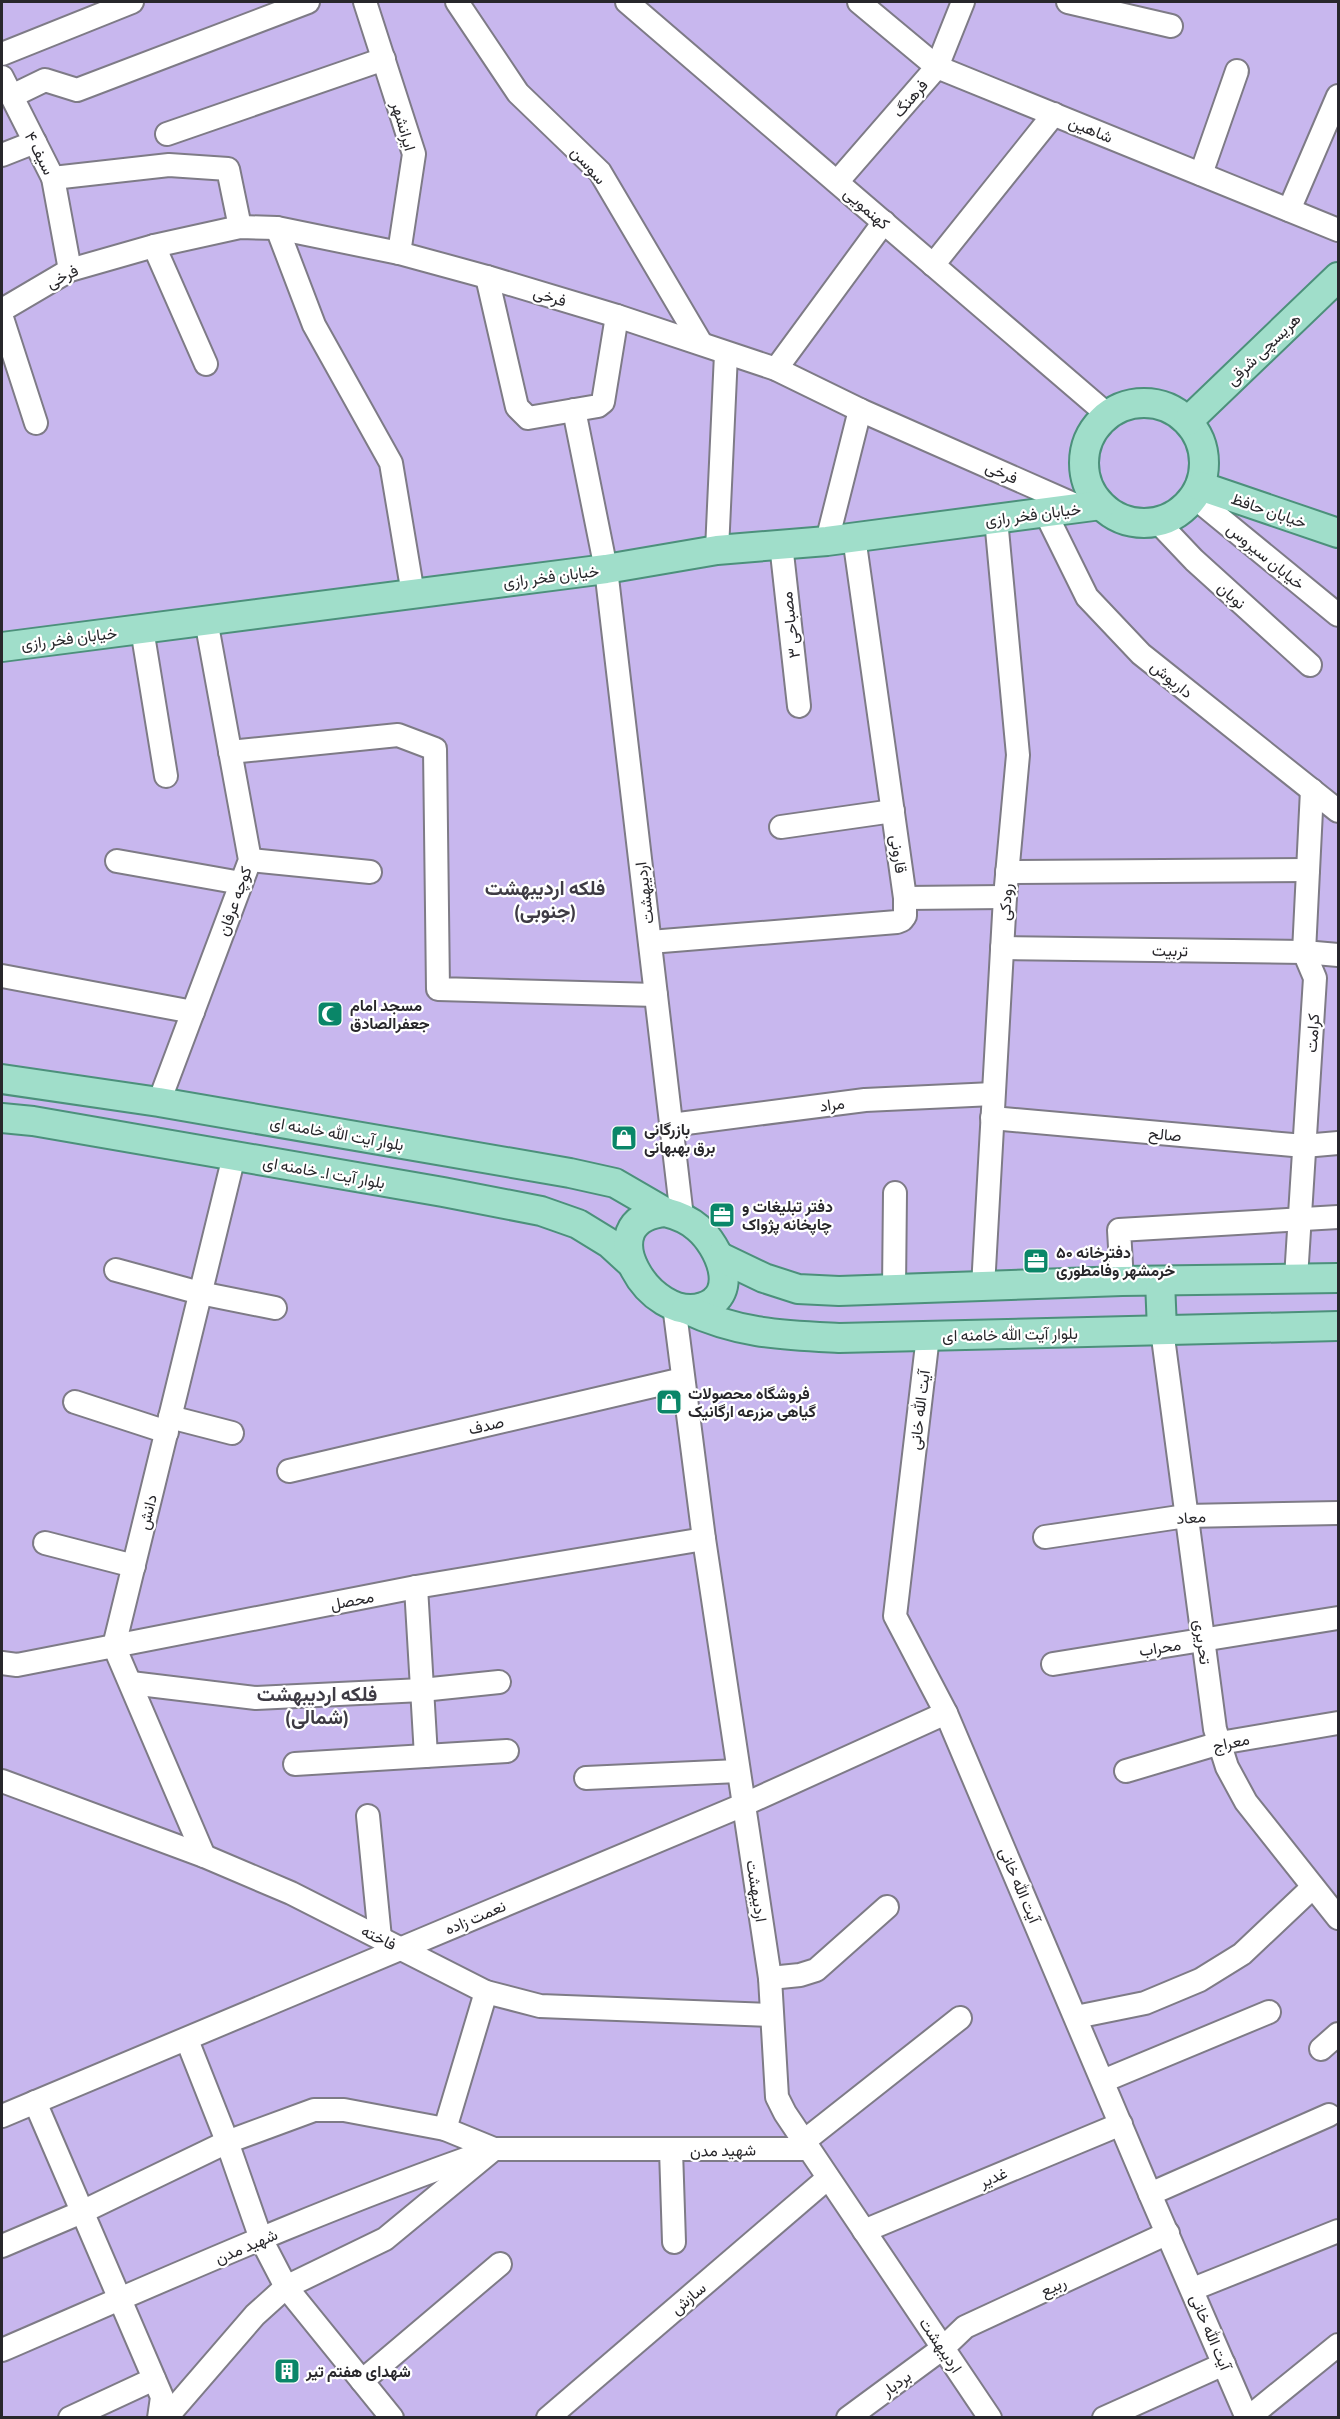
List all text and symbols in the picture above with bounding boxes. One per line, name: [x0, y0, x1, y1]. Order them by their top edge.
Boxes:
street label: فرهنگ: [888, 75, 933, 122]
street label: ایرانشهر: [386, 98, 421, 153]
street label: شاهین: [1066, 111, 1116, 148]
street label: سیف ۴: [21, 128, 59, 178]
street label: سوسن: [566, 142, 611, 189]
street label: کهنمویی: [839, 183, 894, 234]
street label: فرخی: [43, 260, 82, 293]
street label: فرخی: [531, 282, 569, 311]
street label: هریسچی شرقی: [1222, 309, 1306, 391]
street label: فرخی: [982, 456, 1021, 489]
street label: خیابان حافظ: [1229, 488, 1310, 532]
street label: خیابان فخر رازی: [984, 498, 1082, 531]
street label: خیابان سیروس: [1222, 518, 1309, 595]
street label: خیابان فخر رازی: [502, 560, 600, 593]
street label: نوبان: [1213, 577, 1250, 614]
street label: مصباحی ۳: [776, 590, 805, 660]
street label: خیابان فخر رازی: [20, 622, 118, 655]
street label: داریوش: [1146, 656, 1197, 703]
street label: قارونی: [885, 833, 912, 875]
street label: اردیبهشت: [630, 861, 659, 925]
street label: کوچه عرفان: [212, 864, 258, 939]
district label: فلکه اردیبهشت (جنوبی): [485, 875, 605, 924]
street label: رودکی: [994, 883, 1017, 921]
street label: تربیت: [1152, 940, 1188, 961]
place label: مسجد امام جعفرالصادق: [350, 995, 430, 1034]
mosque icon: مسجد امام جعفرالصادق: [315, 999, 345, 1029]
street label: کرامت: [1301, 1013, 1324, 1053]
street label: مراد: [818, 1092, 846, 1117]
street label: بلوار آیت الله خامنه ای: [268, 1111, 405, 1156]
place label: بازرگانی برق بهبهانی: [644, 1119, 716, 1158]
shop icon: بازرگانی برق بهبهانی: [609, 1123, 639, 1153]
street label: صالح: [1147, 1123, 1182, 1147]
street label: بلوار آیت ا.. خامنه ای: [261, 1151, 387, 1194]
place label: دفتر تبلیغات و چاپخانه پژواک: [742, 1196, 833, 1236]
office icon: دفتر تبلیغات و چاپخانه پژواک: [707, 1200, 737, 1230]
place label: دفترخانه ۵۰ خرمشهر وفامطوری: [1056, 1242, 1175, 1281]
office icon: دفترخانه ۵۰ خرمشهر وفامطوری: [1021, 1246, 1051, 1276]
street label: بلوار آیت الله خامنه ای: [942, 1323, 1078, 1346]
street label: آیت الله خانی: [904, 1368, 935, 1451]
place label: فروشگاه محصولات گیاهی مزرعه ارگانیک: [688, 1383, 816, 1422]
shop icon: فروشگاه محصولات گیاهی مزرعه ارگانیک: [654, 1387, 684, 1417]
street label: صدف: [466, 1411, 506, 1439]
street label: دانش: [133, 1492, 162, 1532]
street label: معاد: [1176, 1506, 1206, 1528]
street label: محصل: [329, 1586, 376, 1615]
street label: تحریری: [1189, 1618, 1216, 1666]
street label: محراب: [1138, 1634, 1183, 1661]
district label: فلکه اردیبهشت (شمالی): [257, 1681, 377, 1730]
street label: معراج: [1211, 1728, 1252, 1758]
street label: آیت الله خانی: [994, 1844, 1045, 1927]
street label: اردیبهشت: [741, 1859, 772, 1924]
street label: نعمت زاده: [441, 1895, 509, 1940]
street label: فاخته: [358, 1920, 400, 1954]
street label: شهید مدن: [690, 2139, 756, 2162]
street label: غدیر: [975, 2162, 1010, 2193]
street label: شهید مدن: [212, 2224, 281, 2269]
street label: ربیع: [1037, 2271, 1070, 2302]
street label: سازش: [666, 2278, 710, 2319]
street label: آیت الله خانی: [1185, 2291, 1236, 2374]
street label: اردیبهشت: [914, 2314, 967, 2377]
building icon: شهدای هفتم تیر: [272, 2356, 302, 2386]
place label: شهدای هفتم تیر: [305, 2361, 411, 2382]
street label: بردبار: [876, 2366, 915, 2402]

